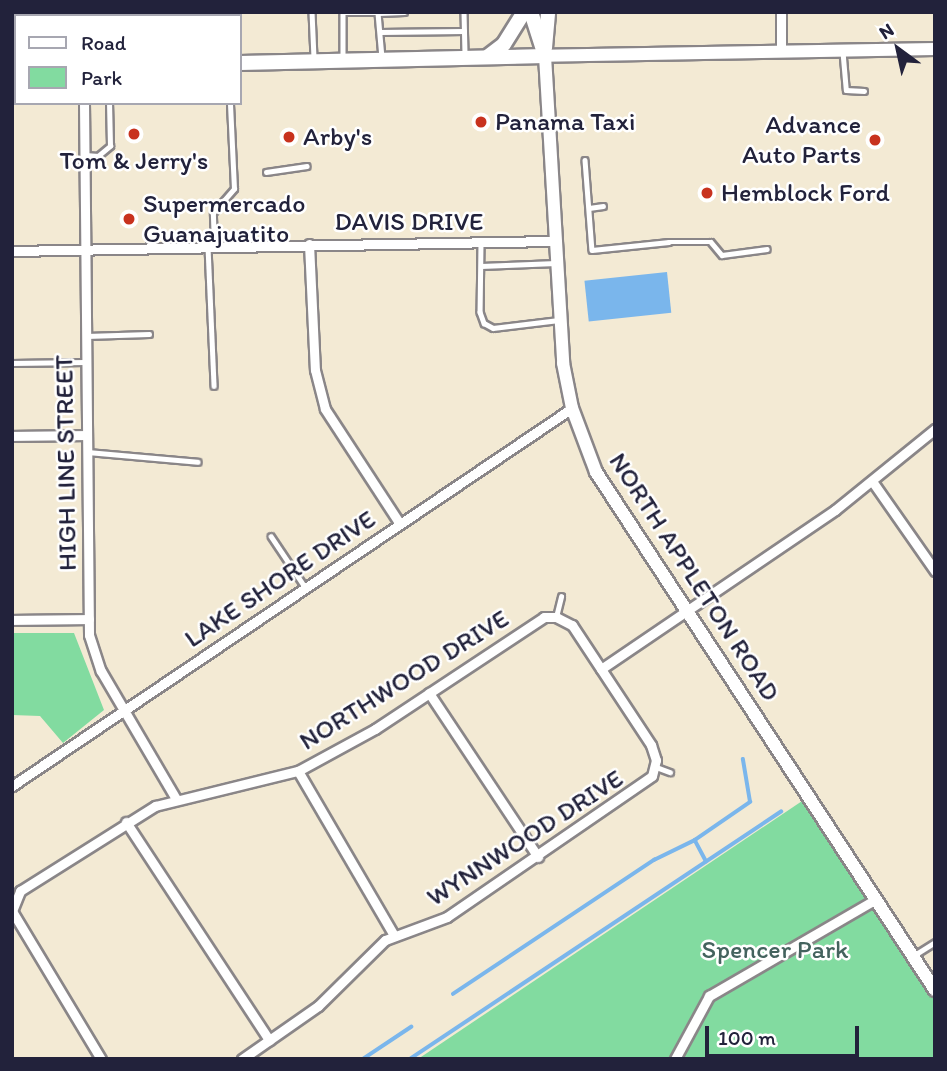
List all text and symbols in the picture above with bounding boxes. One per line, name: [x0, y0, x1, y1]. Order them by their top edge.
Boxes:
legend: [14, 14, 242, 105]
north arrow: [863, 14, 933, 84]
text: N: [875, 18, 898, 44]
text: Road: [81, 30, 126, 55]
text: Park: [81, 65, 122, 90]
place label: Panama Taxi: [495, 106, 635, 138]
place label: Advance Auto Parts: [742, 109, 861, 170]
marker: Panama Taxi: [473, 114, 489, 130]
place label: Arby's: [303, 121, 372, 153]
marker: Tom & Jerry's: [126, 126, 142, 142]
marker: Arby's: [281, 129, 297, 145]
marker: Advance Auto Parts: [867, 132, 883, 148]
place label: Tom & Jerry's: [59, 145, 209, 177]
place label: Hemblock Ford: [721, 177, 889, 209]
marker: Hemblock Ford: [699, 185, 715, 201]
place label: Supermercado Guanajuatito: [143, 188, 305, 249]
street label: DAVIS DRIVE: [334, 206, 484, 238]
marker: Supermercado Guanajuatito: [121, 211, 137, 227]
street label: HIGH LINE STREET: [48, 353, 84, 573]
street label: NORTH APPLETON ROAD: [602, 447, 786, 707]
street label: LAKE SHORE DRIVE: [177, 503, 383, 655]
street label: NORTHWOOD DRIVE: [294, 603, 514, 757]
street label: WYNNWOOD DRIVE: [421, 763, 629, 913]
park label: Spencer Park: [702, 934, 848, 966]
scale bar: [709, 1012, 863, 1056]
text: 100 m: [718, 1025, 776, 1050]

